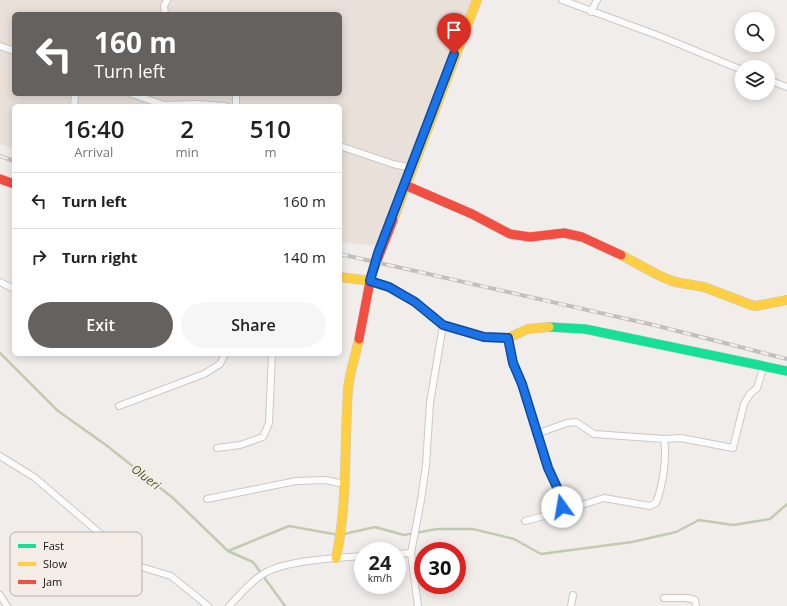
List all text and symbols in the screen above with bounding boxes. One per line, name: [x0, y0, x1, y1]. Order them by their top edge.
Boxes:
map controls: [735, 12, 775, 100]
button: search: [735, 12, 775, 52]
pin: [437, 13, 471, 54]
icon: arrive: [443, 19, 465, 41]
text: 160 m: [94, 23, 177, 61]
icon: left: [28, 28, 80, 80]
text: Turn left: [94, 59, 165, 83]
button: layers: [735, 60, 775, 100]
text: 16:40: [63, 112, 124, 145]
text: 2: [180, 112, 194, 145]
text: 510: [250, 112, 291, 145]
text: Arrival: [74, 143, 113, 161]
text: min: [176, 143, 199, 161]
text: m: [264, 143, 276, 161]
icon: left: [28, 190, 50, 212]
text: Turn left: [62, 191, 127, 211]
text: 160 m: [282, 191, 326, 211]
icon: right: [28, 246, 50, 268]
text: Turn right: [62, 247, 137, 267]
text: 140 m: [282, 247, 326, 267]
button: Exit: [28, 302, 173, 348]
button: Share: [181, 302, 326, 348]
water label: Olueri: [128, 460, 165, 494]
position arrow: [541, 486, 583, 528]
legend: [10, 532, 142, 596]
text: Fast: [43, 538, 64, 553]
speed limit sign: 30: [414, 542, 466, 594]
text: 24: [369, 549, 391, 576]
text: Slow: [43, 556, 67, 571]
text: km/h: [368, 571, 392, 585]
text: Jam: [42, 574, 62, 589]

